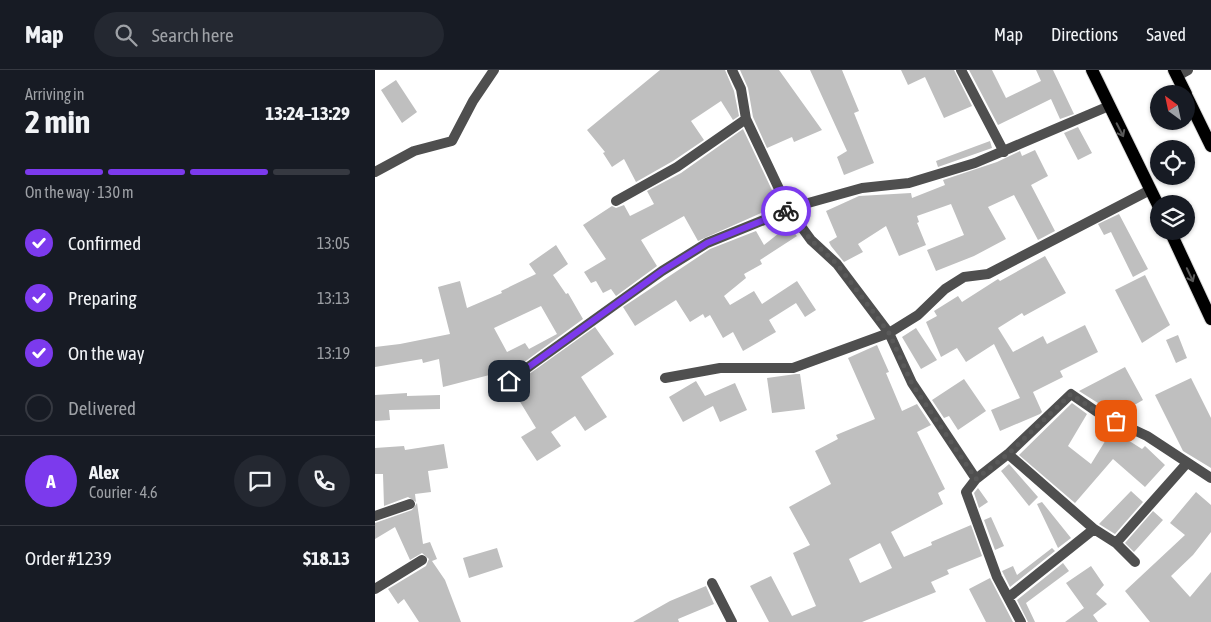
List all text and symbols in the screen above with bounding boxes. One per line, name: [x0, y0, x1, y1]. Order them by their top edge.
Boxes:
search box: [94, 12, 444, 57]
text: Map: [25, 21, 64, 48]
icon: search: [112, 21, 140, 49]
text: Search here: [152, 24, 234, 46]
text: Map: [994, 24, 1023, 45]
text: Directions: [1051, 24, 1118, 45]
text: Saved: [1146, 24, 1186, 45]
text: Arriving in: [25, 85, 85, 103]
north arrow: [1150, 85, 1195, 130]
map controls: [1150, 85, 1195, 240]
text: 13:24–13:29: [265, 102, 350, 124]
text: 2 min: [25, 103, 90, 140]
one-way arrow: [1116, 122, 1126, 137]
button: locate: [1150, 140, 1195, 185]
text: On the way · 130 m: [25, 183, 134, 201]
courier: [761, 186, 811, 236]
button: layers: [1150, 195, 1195, 240]
icon: bike: [772, 197, 800, 225]
icon: check: [25, 229, 53, 257]
text: Confirmed: [68, 232, 141, 254]
text: 13:05: [317, 234, 350, 252]
one-way arrow: [1186, 267, 1196, 282]
icon: check: [25, 284, 53, 312]
text: Preparing: [68, 287, 137, 309]
text: 13:13: [317, 289, 350, 307]
icon: check: [25, 339, 53, 367]
text: On the way: [68, 342, 145, 364]
text: 13:19: [317, 344, 350, 362]
pin: [488, 360, 530, 402]
icon: home: [495, 367, 523, 395]
text: Delivered: [68, 397, 136, 419]
pin: [1095, 400, 1137, 442]
icon: bag: [1102, 407, 1130, 435]
button: chat: [234, 455, 286, 507]
button: phone: [298, 455, 350, 507]
text: Alex: [89, 461, 119, 483]
text: A: [46, 470, 56, 492]
text: Courier · 4.6: [89, 483, 158, 501]
text: Order #1239: [25, 547, 112, 569]
text: $18.13: [303, 547, 350, 569]

